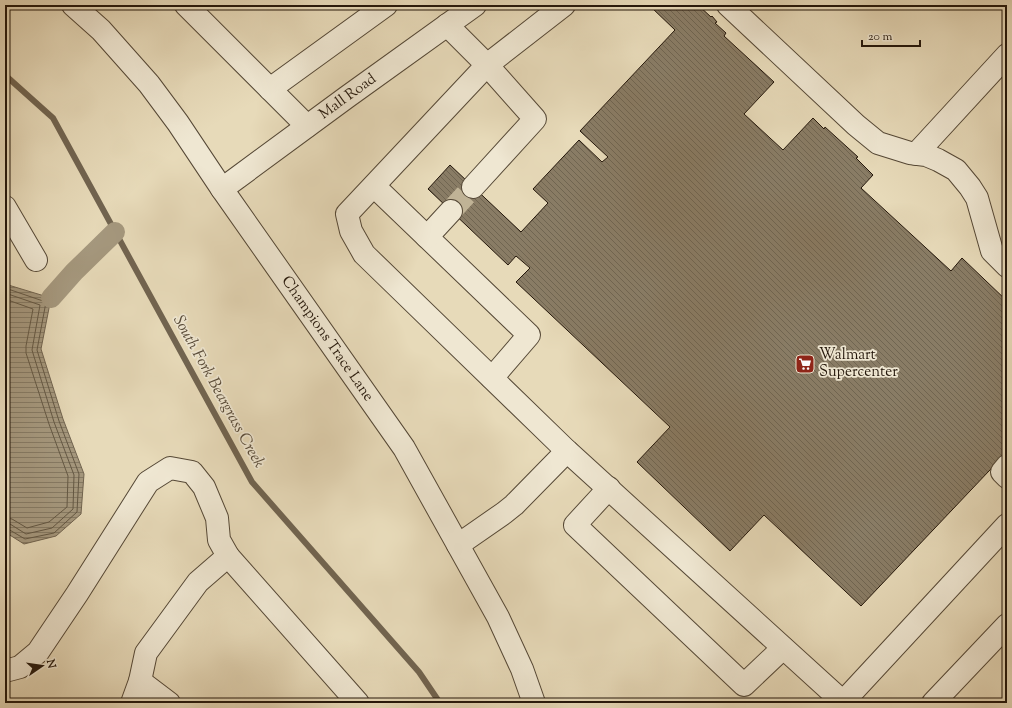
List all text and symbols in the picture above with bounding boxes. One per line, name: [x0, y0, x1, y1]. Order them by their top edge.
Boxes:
scale bar: [862, 22, 920, 48]
text: 20 m: [868, 28, 893, 46]
street label: Mall Road: [315, 69, 381, 125]
street label: Champions Trace Lane: [276, 272, 378, 406]
water label: South Fork Beargrass Creek: [166, 312, 270, 472]
place label: Walmart Supercenter: [819, 345, 898, 383]
supermarket icon: Walmart Supercenter: [794, 353, 816, 375]
north arrow: [22, 646, 62, 686]
text: N: [42, 657, 60, 670]

